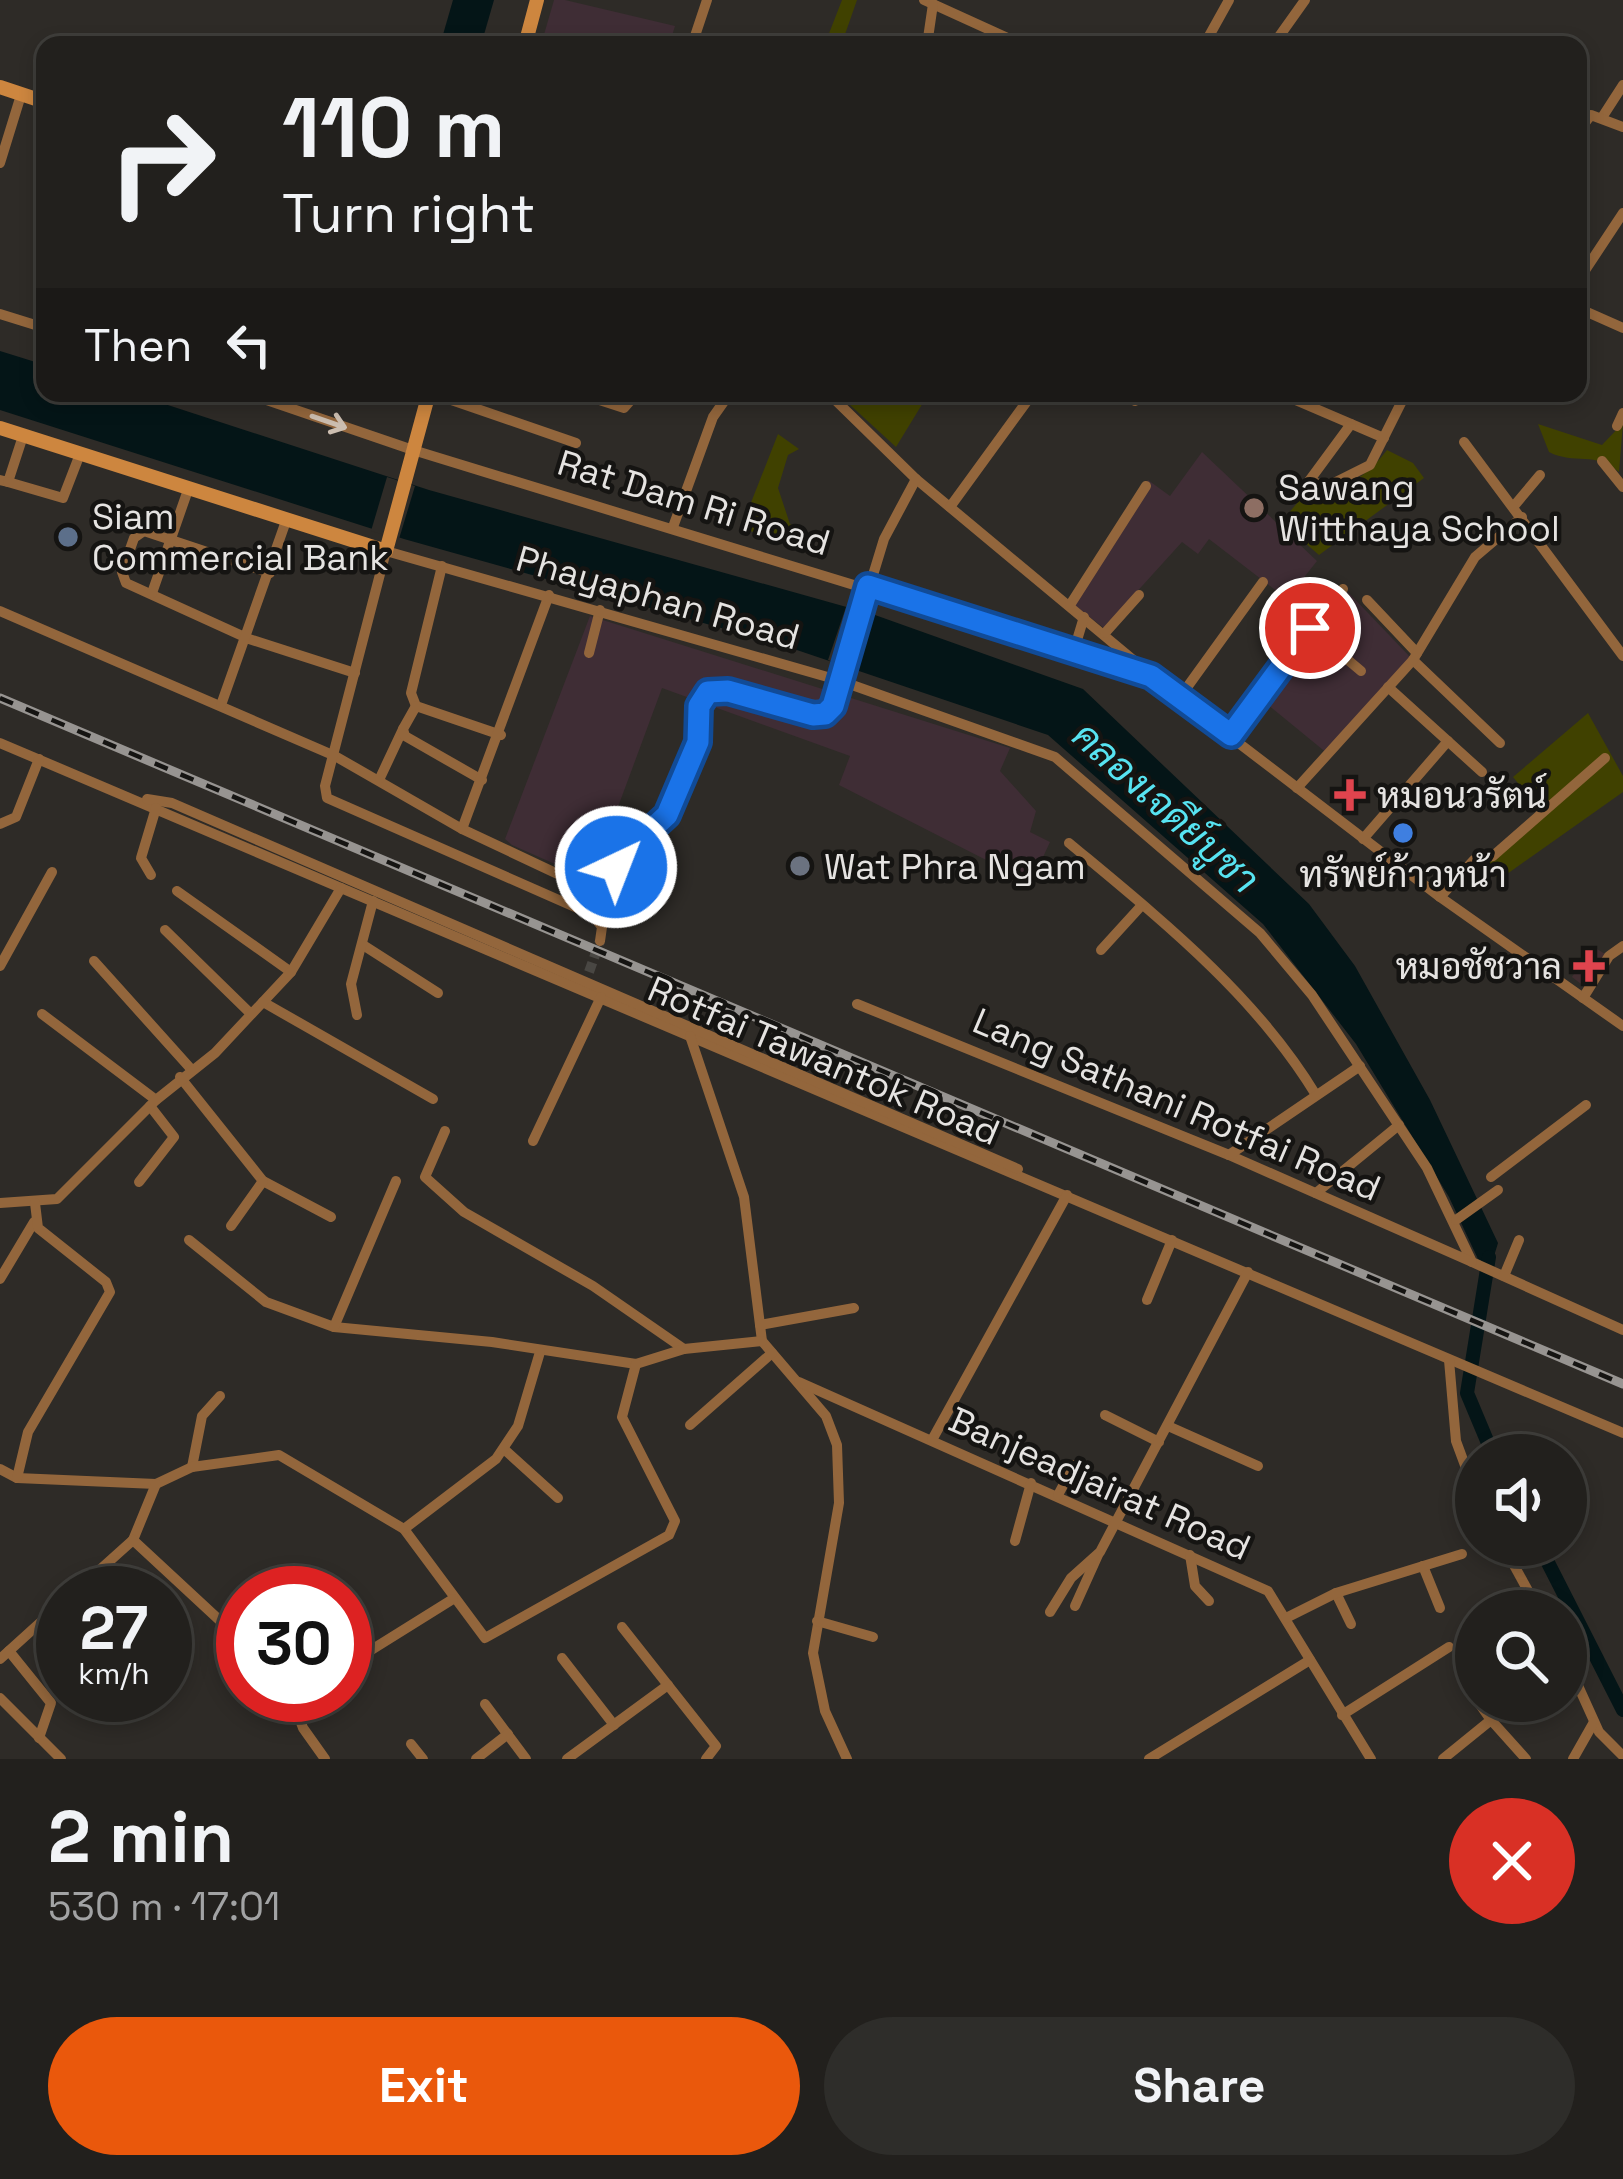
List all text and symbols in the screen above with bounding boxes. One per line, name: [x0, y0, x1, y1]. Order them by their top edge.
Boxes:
text: 110 m: [282, 74, 505, 182]
icon: right: [84, 84, 240, 240]
text: Turn right: [282, 179, 535, 248]
icon: left: [216, 312, 282, 378]
text: Then: [84, 317, 192, 374]
one-way arrow: [310, 412, 348, 434]
street label: Rat Dam Ri Road: [552, 440, 835, 566]
place label: Sawang Witthaya School: [1278, 465, 1560, 552]
place label: Siam Commercial Bank: [92, 494, 389, 581]
marker: Sawang Witthaya School: [1241, 495, 1267, 521]
marker: Siam Commercial Bank: [55, 524, 81, 550]
street label: Phayaphan Road: [511, 536, 805, 660]
pin: [1259, 577, 1361, 679]
icon: arrive: [1277, 595, 1343, 661]
water label: คลองเจดีย์บูชา: [1061, 711, 1269, 905]
place label: หมอนวรัตน์: [1377, 773, 1547, 819]
marker: หมอนวรัตน์: [1334, 779, 1366, 811]
position arrow: [553, 804, 679, 930]
marker: ทรัพย์ก้าวหน้า: [1390, 820, 1416, 846]
place label: Wat Phra Ngam: [824, 844, 1086, 890]
place label: ทรัพย์ก้าวหน้า: [1299, 852, 1507, 898]
marker: Wat Phra Ngam: [787, 853, 813, 879]
place label: หมอชัชวาล: [1395, 944, 1562, 990]
marker: หมอชัชวาล: [1573, 950, 1605, 982]
street label: Rotfai Tawantok Road: [641, 966, 1006, 1156]
street label: Lang Sathani Rotfai Road: [966, 998, 1387, 1212]
street label: Banjeadjairat Road: [942, 1397, 1258, 1571]
map controls: [1455, 1434, 1587, 1722]
button: sound: [1455, 1434, 1587, 1566]
speed limit sign: 30: [216, 1566, 372, 1722]
text: 27: [80, 1590, 148, 1667]
button: search: [1455, 1590, 1587, 1722]
text: km/h: [78, 1654, 150, 1693]
text: 2 min: [48, 1791, 234, 1883]
button: close: [1449, 1798, 1575, 1924]
text: 530 m · 17:01: [48, 1882, 280, 1931]
button: Exit: [48, 2017, 800, 2155]
button: Share: [824, 2017, 1575, 2155]

